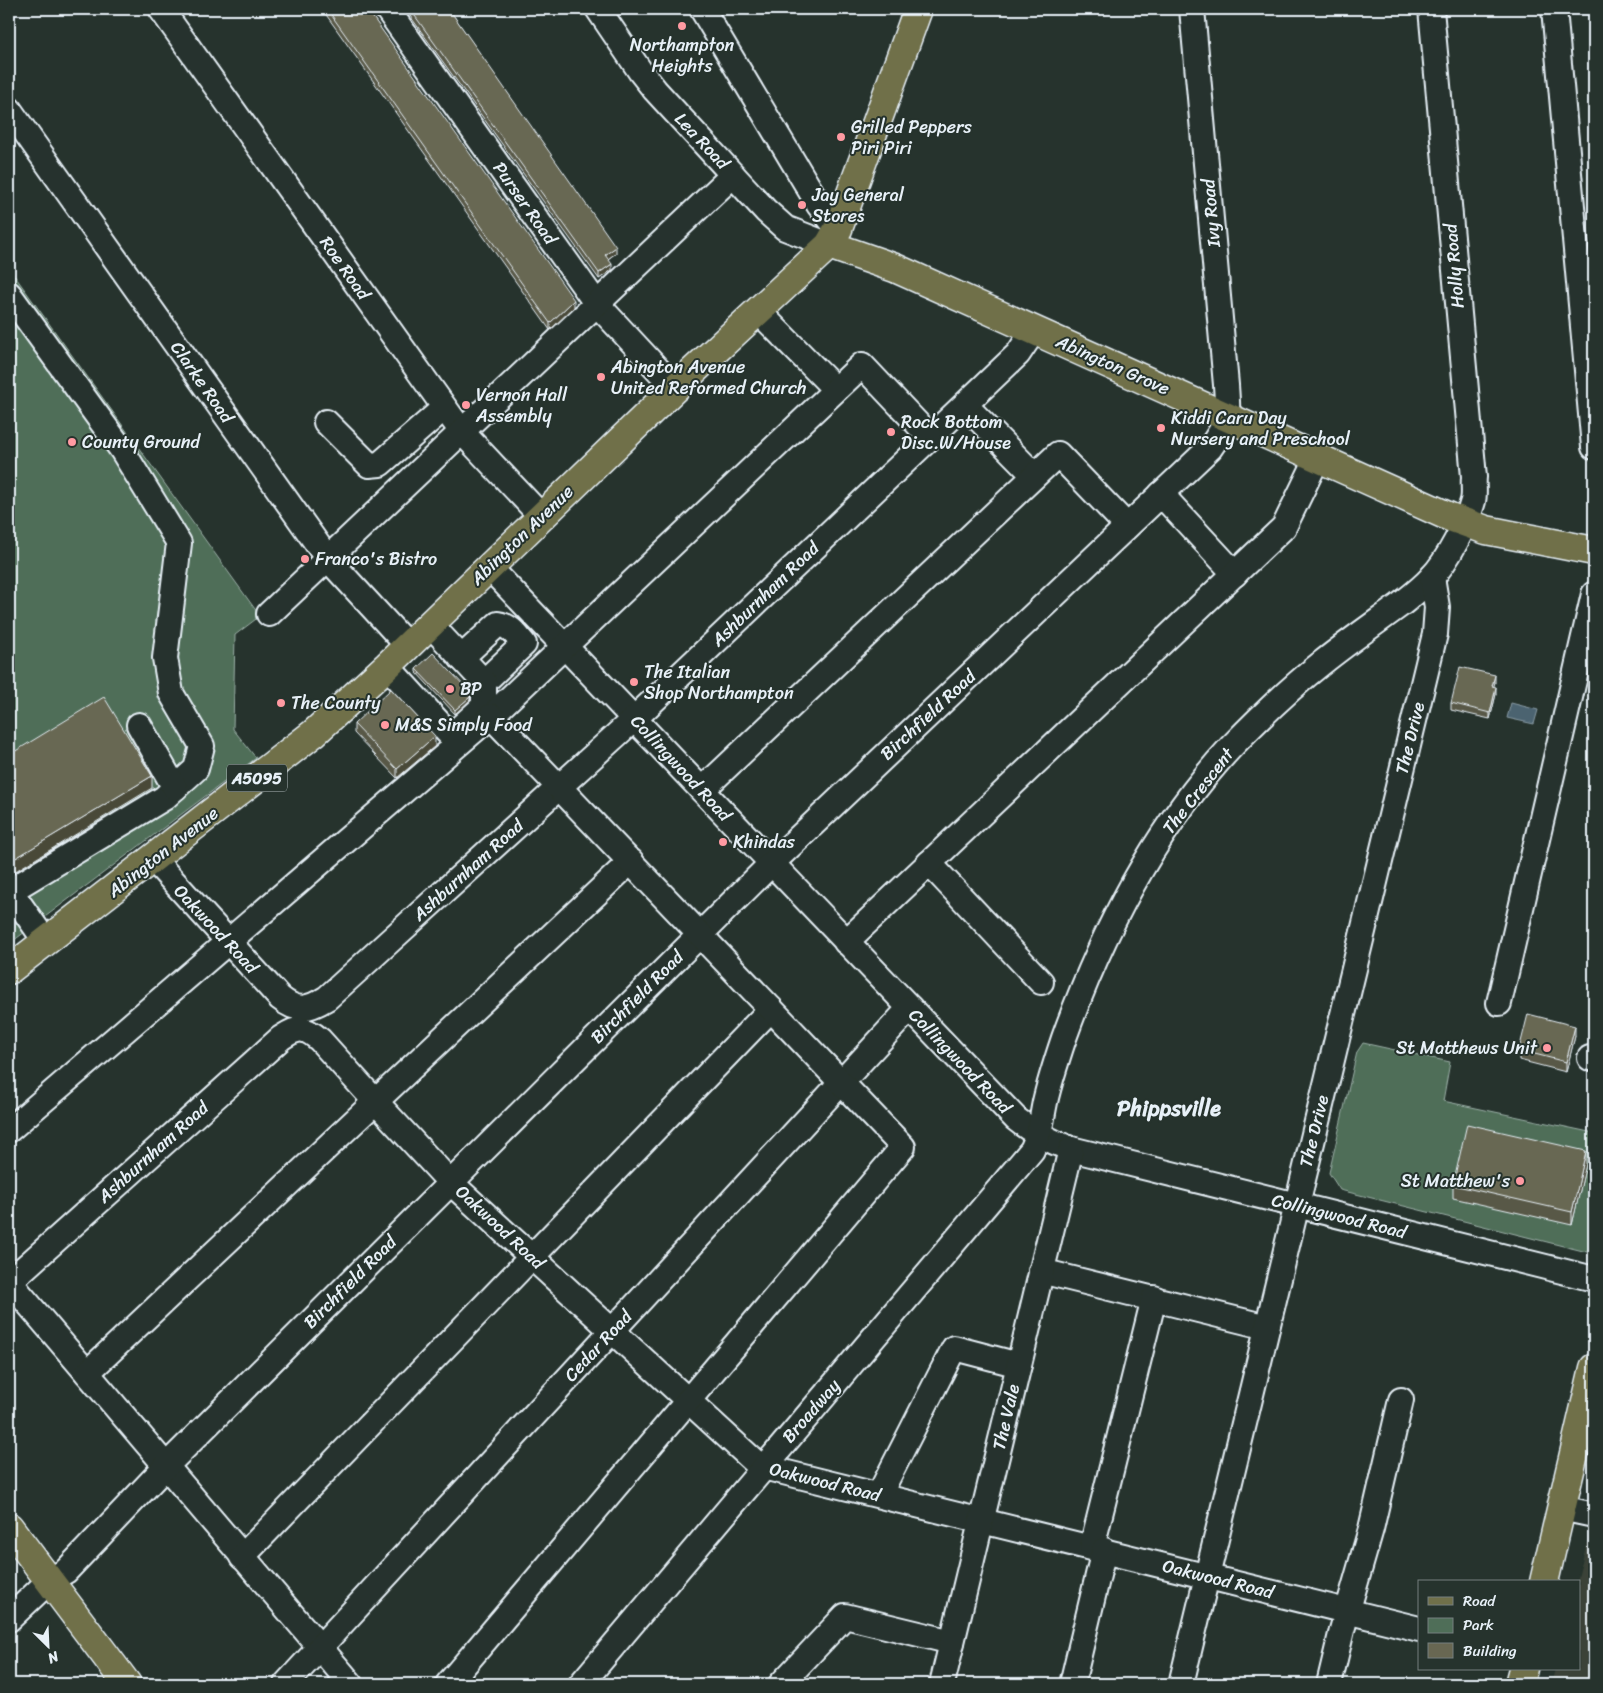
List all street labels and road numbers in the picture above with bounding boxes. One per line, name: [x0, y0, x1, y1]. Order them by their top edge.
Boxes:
street label: Lea Road: [667, 105, 738, 178]
street label: Purser Road: [484, 155, 566, 253]
street label: Ivy Road: [1192, 176, 1230, 249]
street label: Holly Road: [1434, 221, 1474, 310]
street label: Roe Road: [311, 229, 380, 308]
street label: Abington Grove: [1050, 325, 1175, 404]
street label: Clarke Road: [162, 334, 243, 431]
street label: Abington Avenue: [462, 477, 581, 594]
street label: Ashburnham Road: [702, 532, 828, 655]
street label: Birchfield Road: [872, 661, 985, 768]
street label: The Drive: [1386, 698, 1434, 778]
street label: Collingwood Road: [622, 707, 741, 830]
street label: The Crescent: [1154, 740, 1243, 842]
road number: A5095: [227, 764, 287, 791]
street label: Abington Avenue: [99, 798, 226, 907]
street label: Ashburnham Road: [404, 810, 532, 930]
street label: Oakwood Road: [166, 877, 267, 983]
street label: Birchfield Road: [582, 941, 693, 1052]
street label: Collingwood Road: [901, 1000, 1020, 1123]
street label: The Drive: [1290, 1091, 1338, 1171]
street label: Ashburnham Road: [89, 1092, 217, 1212]
street label: Oakwood Road: [448, 1177, 554, 1278]
street label: Collingwood Road: [1268, 1184, 1411, 1249]
street label: Birchfield Road: [295, 1226, 406, 1337]
street label: Cedar Road: [556, 1301, 641, 1390]
street label: Broadway: [774, 1371, 849, 1451]
street label: The Vale: [983, 1380, 1029, 1453]
street label: Oakwood Road: [766, 1453, 885, 1512]
street label: Oakwood Road: [1159, 1550, 1278, 1609]

